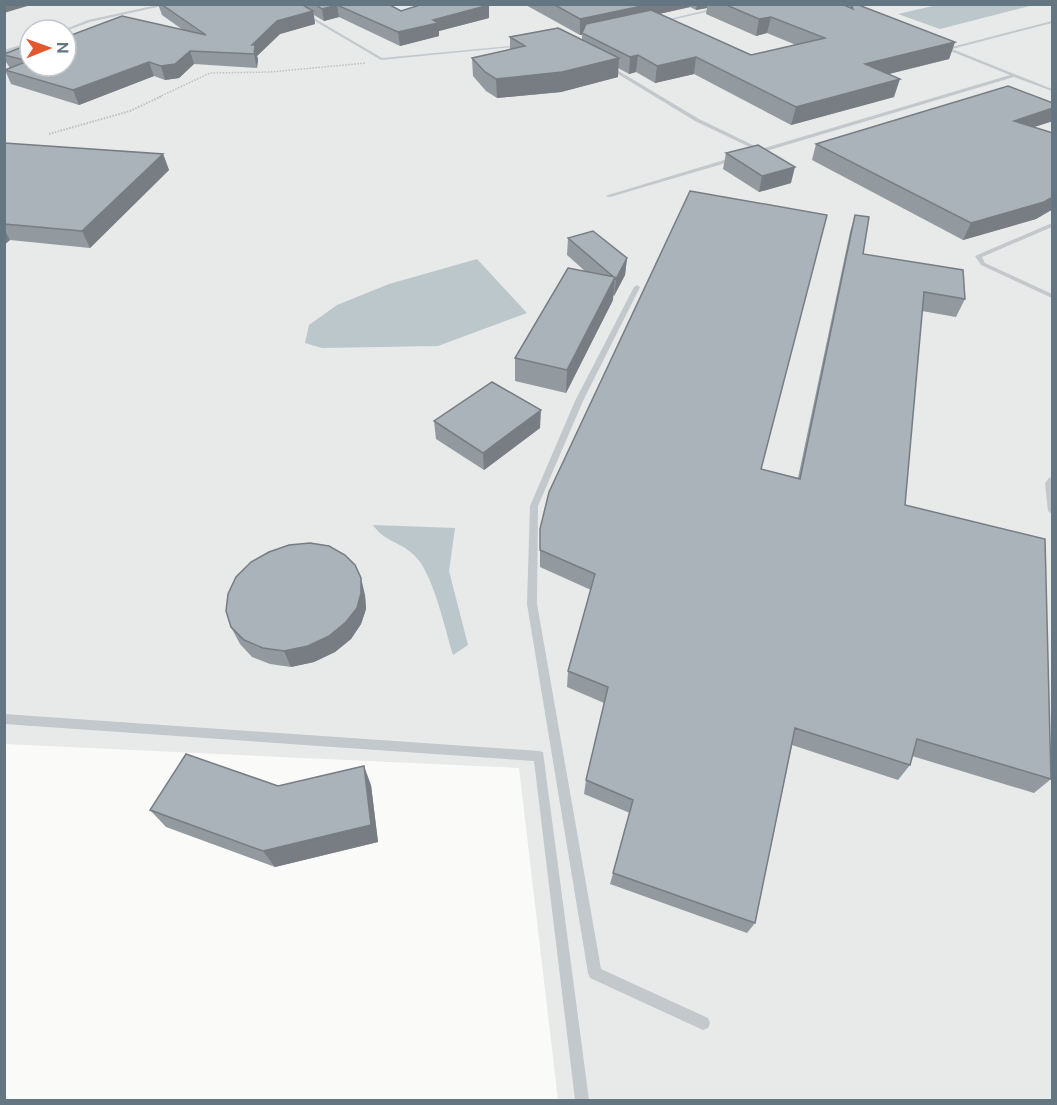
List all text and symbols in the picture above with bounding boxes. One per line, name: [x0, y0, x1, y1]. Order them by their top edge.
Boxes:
north arrow: [18, 18, 78, 78]
text: N: [52, 42, 73, 54]

